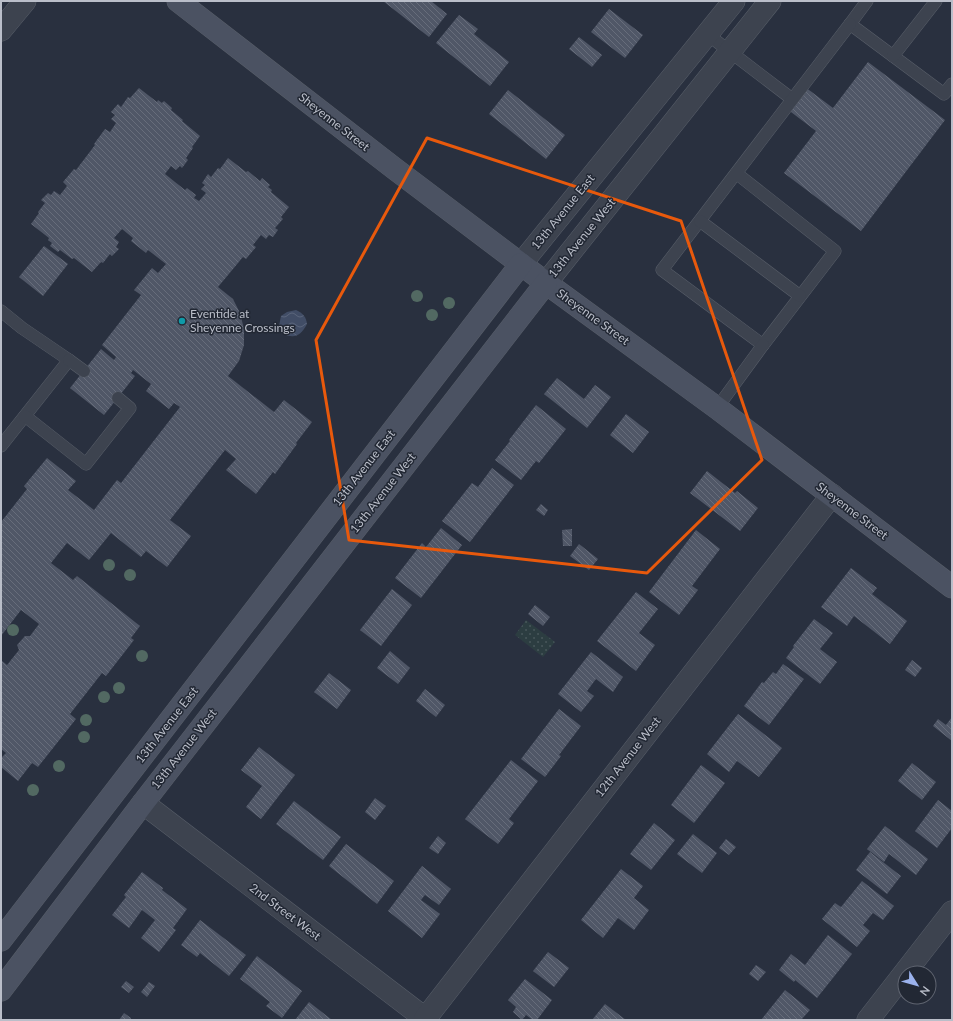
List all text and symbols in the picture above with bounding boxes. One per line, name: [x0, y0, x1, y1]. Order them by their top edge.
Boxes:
street label: Sheyenne Street: [296, 89, 373, 154]
street label: 13th Avenue East: [528, 170, 598, 252]
street label: 13th Avenue West: [545, 194, 619, 280]
street label: Sheyenne Street: [554, 285, 633, 348]
place label: Eventide at Sheyenne Crossings: [190, 306, 295, 335]
marker: Eventide at Sheyenne Crossings: [177, 316, 187, 326]
street label: 13th Avenue East: [329, 426, 398, 509]
street label: 13th Avenue West: [347, 449, 419, 536]
street label: Sheyenne Street: [813, 479, 892, 543]
street label: 13th Avenue East: [132, 683, 201, 766]
street label: 13th Avenue West: [148, 705, 220, 792]
street label: 12th Avenue West: [592, 713, 664, 800]
street label: 2nd Street West: [247, 880, 325, 944]
north arrow: [897, 965, 937, 1005]
text: N: [918, 984, 933, 999]

